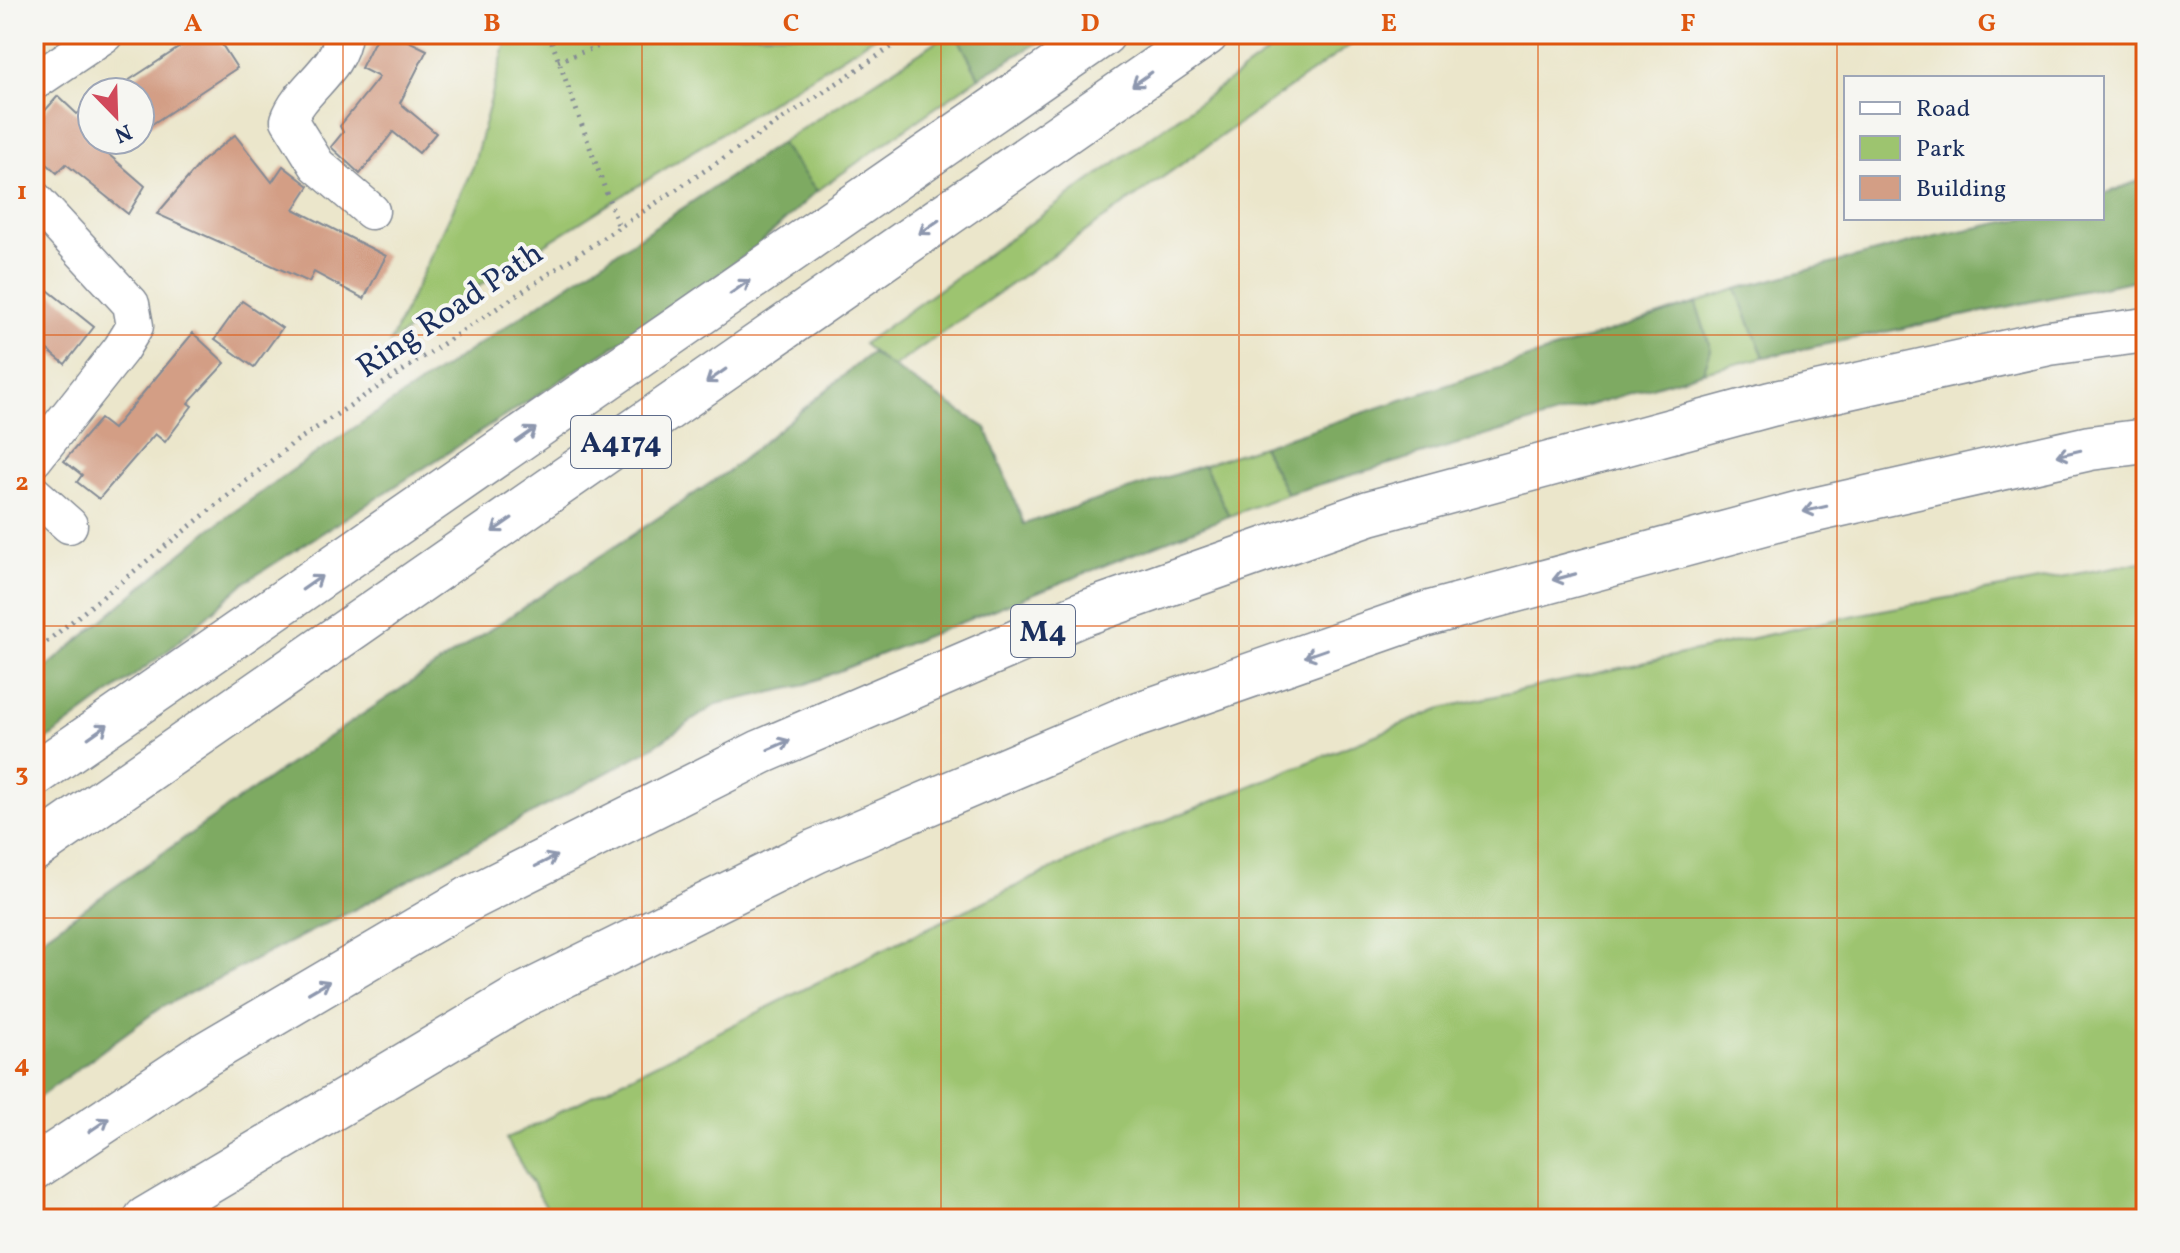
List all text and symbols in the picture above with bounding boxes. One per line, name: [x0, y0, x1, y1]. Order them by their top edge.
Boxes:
text: A: [184, 6, 203, 42]
text: B: [483, 6, 501, 42]
text: C: [783, 6, 799, 42]
text: D: [1080, 6, 1100, 42]
text: E: [1381, 6, 1397, 42]
text: F: [1680, 6, 1696, 42]
text: G: [1978, 6, 1996, 42]
one-way arrow: [1131, 71, 1153, 87]
north arrow: [76, 76, 156, 156]
legend: [1844, 76, 2104, 220]
text: Road: [1916, 93, 1970, 127]
text: N: [109, 115, 136, 150]
text: Park: [1916, 133, 1965, 167]
text: Building: [1916, 173, 2006, 207]
text: 1: [17, 174, 27, 210]
one-way arrow: [918, 219, 940, 235]
street label: Ring Road Path: [349, 233, 553, 390]
one-way arrow: [728, 279, 750, 295]
one-way arrow: [705, 368, 727, 384]
road number: A4174: [571, 416, 671, 468]
one-way arrow: [515, 427, 537, 443]
one-way arrow: [2057, 446, 2082, 461]
text: 2: [15, 465, 29, 501]
one-way arrow: [1803, 503, 1829, 518]
one-way arrow: [492, 517, 514, 533]
one-way arrow: [1552, 570, 1578, 585]
one-way arrow: [301, 575, 323, 591]
road number: M4: [1011, 605, 1075, 657]
one-way arrow: [1303, 646, 1328, 661]
one-way arrow: [87, 723, 109, 739]
one-way arrow: [766, 736, 791, 751]
text: 3: [15, 756, 29, 792]
one-way arrow: [534, 852, 558, 868]
one-way arrow: [307, 979, 330, 995]
text: 4: [14, 1047, 30, 1083]
one-way arrow: [87, 1116, 109, 1133]

